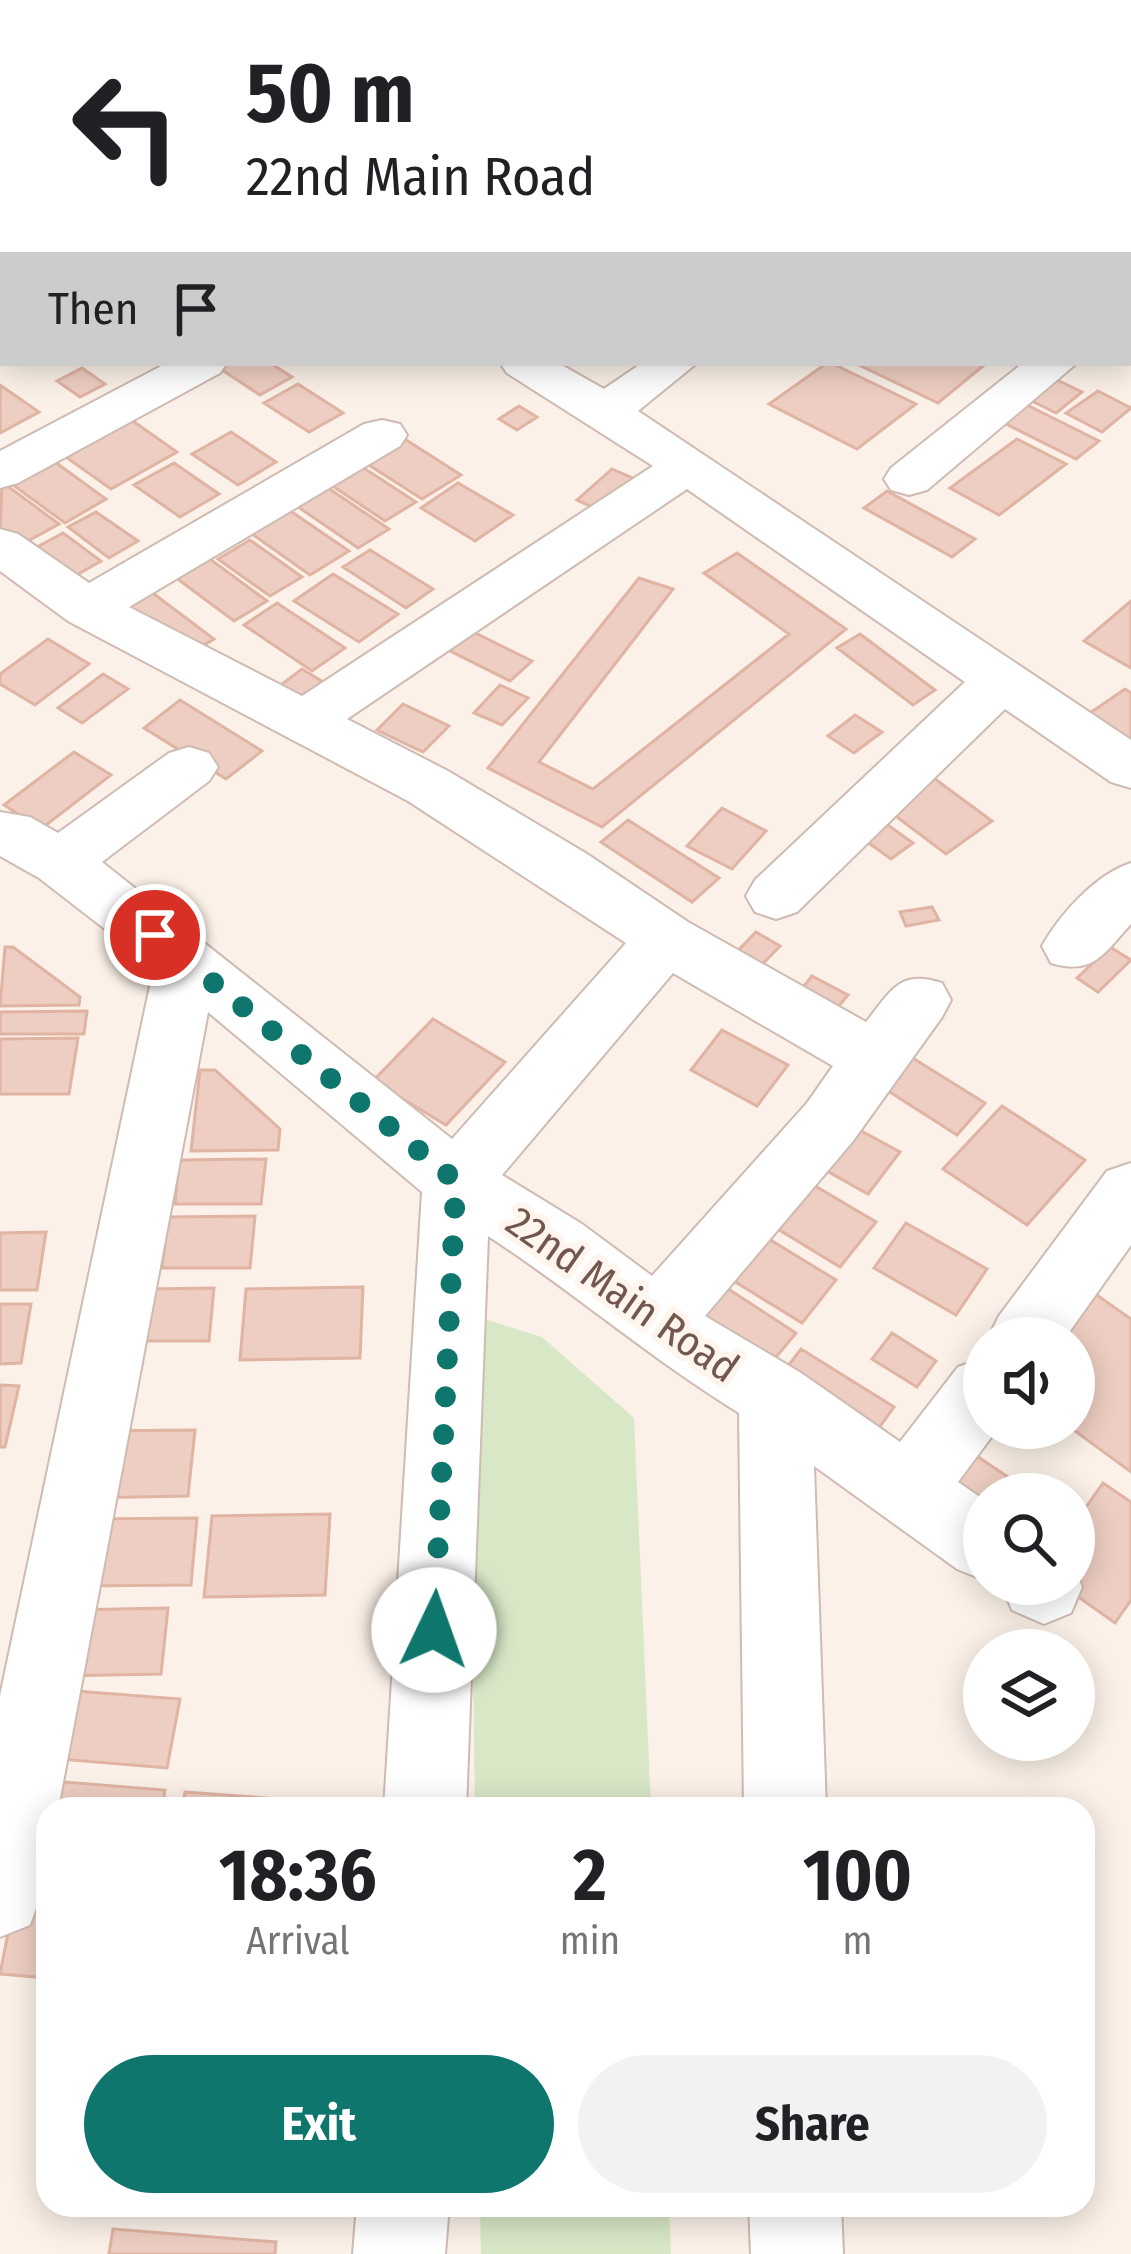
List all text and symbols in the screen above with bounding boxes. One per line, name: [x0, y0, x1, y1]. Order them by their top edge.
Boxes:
text: 50 m: [246, 43, 415, 144]
icon: left: [48, 48, 204, 204]
text: 22nd Main Road: [246, 145, 595, 209]
icon: arrive: [163, 276, 229, 342]
text: Then: [48, 282, 139, 336]
pin: [104, 884, 206, 986]
icon: arrive: [122, 902, 188, 968]
street label: 22nd Main Road: [497, 1196, 748, 1393]
map controls: [963, 1317, 1095, 1761]
button: sound: [963, 1317, 1095, 1449]
button: search: [963, 1473, 1095, 1605]
position arrow: [371, 1567, 497, 1693]
button: layers: [963, 1629, 1095, 1761]
text: 18:36: [219, 1833, 377, 1919]
text: 2: [573, 1833, 607, 1919]
text: 100: [803, 1833, 912, 1919]
text: Arrival: [246, 1918, 350, 1964]
text: min: [560, 1918, 620, 1964]
text: m: [843, 1918, 873, 1964]
button: Exit: [84, 2055, 554, 2193]
button: Share: [578, 2055, 1047, 2193]

